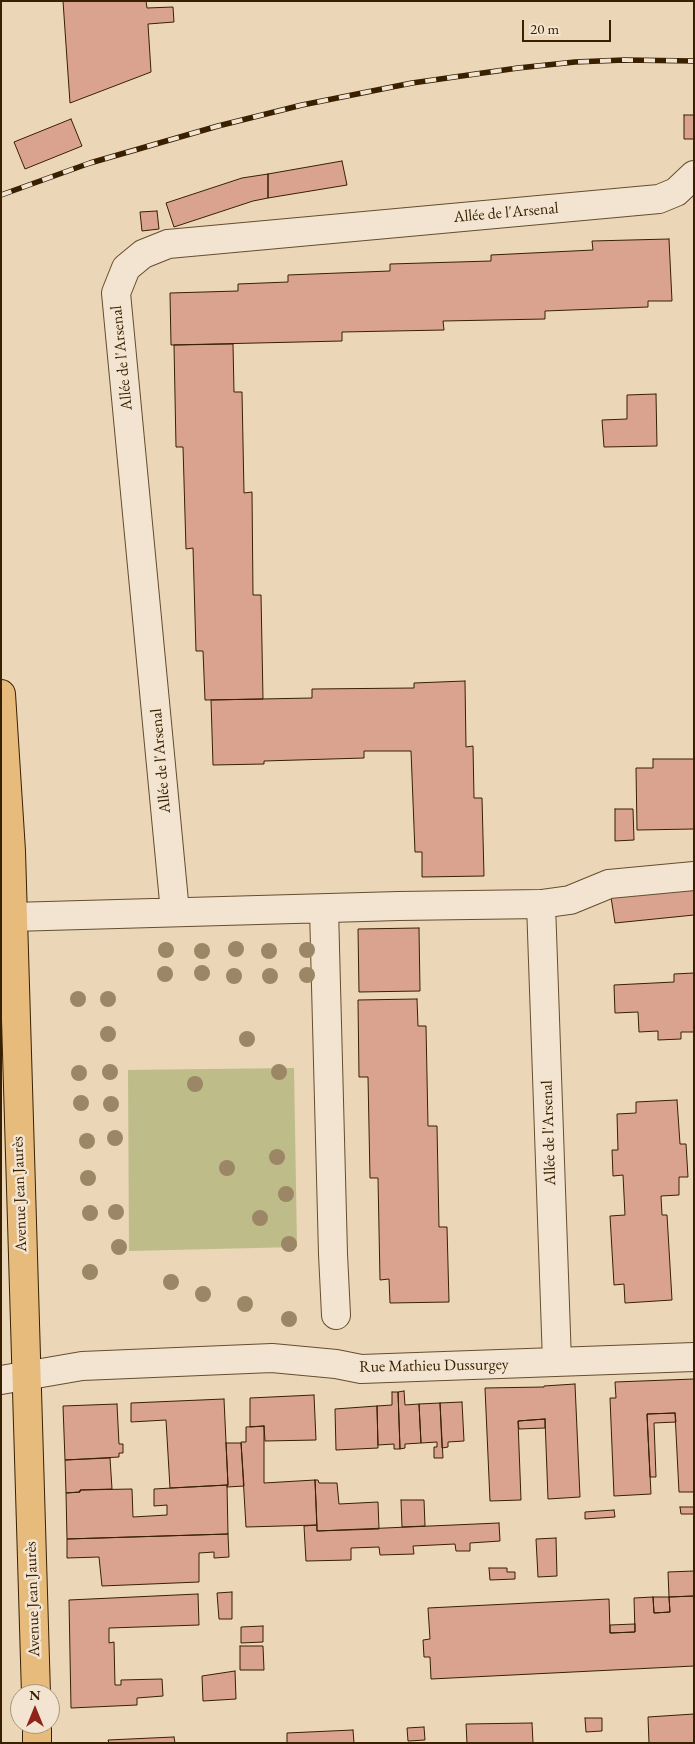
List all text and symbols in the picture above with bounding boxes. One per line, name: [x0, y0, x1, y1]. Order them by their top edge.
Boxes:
scale bar: [525, 10, 614, 42]
text: 20 m: [530, 19, 559, 38]
street label: Allée de l'Arsenal: [453, 199, 559, 227]
street label: Allée de l'Arsenal: [107, 305, 137, 411]
street label: Allée de l'Arsenal: [147, 708, 175, 814]
street label: Allée de l'Arsenal: [538, 1080, 560, 1186]
street label: Avenue Jean Jaurès: [8, 1136, 32, 1252]
street label: Rue Mathieu Dussurgey: [359, 1355, 509, 1377]
street label: Avenue Jean Jaurès: [21, 1541, 45, 1657]
north arrow: [10, 1684, 60, 1734]
text: N: [29, 1686, 41, 1704]

